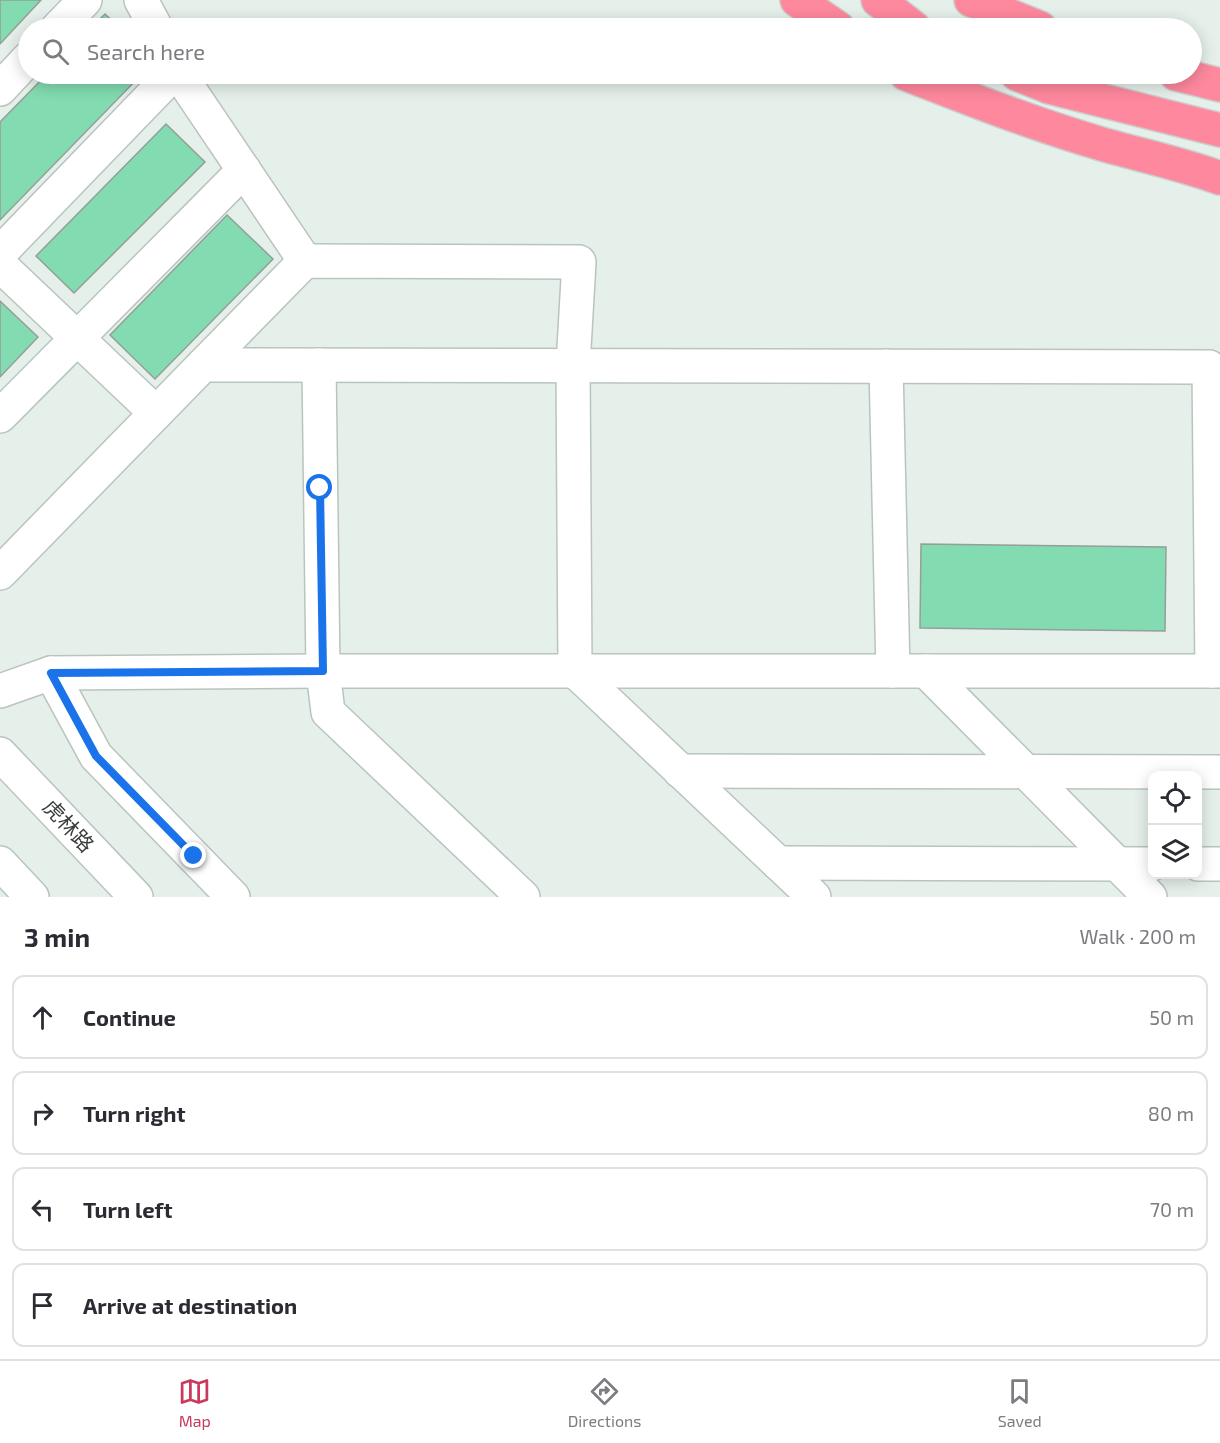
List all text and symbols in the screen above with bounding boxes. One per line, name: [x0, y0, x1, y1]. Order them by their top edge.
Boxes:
search box: [18, 18, 1202, 84]
icon: search: [39, 35, 72, 68]
text: Search here: [87, 38, 205, 64]
route start: [306, 474, 332, 500]
map controls: [1148, 771, 1202, 879]
button: locate: [1148, 771, 1202, 825]
street label: 虎林路: [38, 793, 100, 857]
button: layers: [1148, 825, 1202, 879]
route end: [180, 842, 206, 868]
text: 3 min: [24, 921, 90, 952]
text: Walk · 200 m: [1079, 924, 1196, 948]
icon: ahead: [26, 1001, 59, 1034]
text: Continue: [83, 1004, 176, 1030]
text: 50 m: [1149, 1005, 1194, 1029]
icon: right: [26, 1097, 59, 1130]
text: Turn right: [83, 1100, 185, 1126]
text: 80 m: [1148, 1101, 1194, 1125]
icon: left: [26, 1193, 59, 1226]
text: Turn left: [83, 1196, 172, 1222]
text: 70 m: [1150, 1197, 1194, 1221]
icon: arrive: [26, 1289, 59, 1322]
text: Arrive at destination: [83, 1292, 297, 1318]
tab: Map: [178, 1375, 211, 1430]
tab: Directions: [568, 1375, 641, 1430]
tab: Saved: [998, 1375, 1042, 1430]

